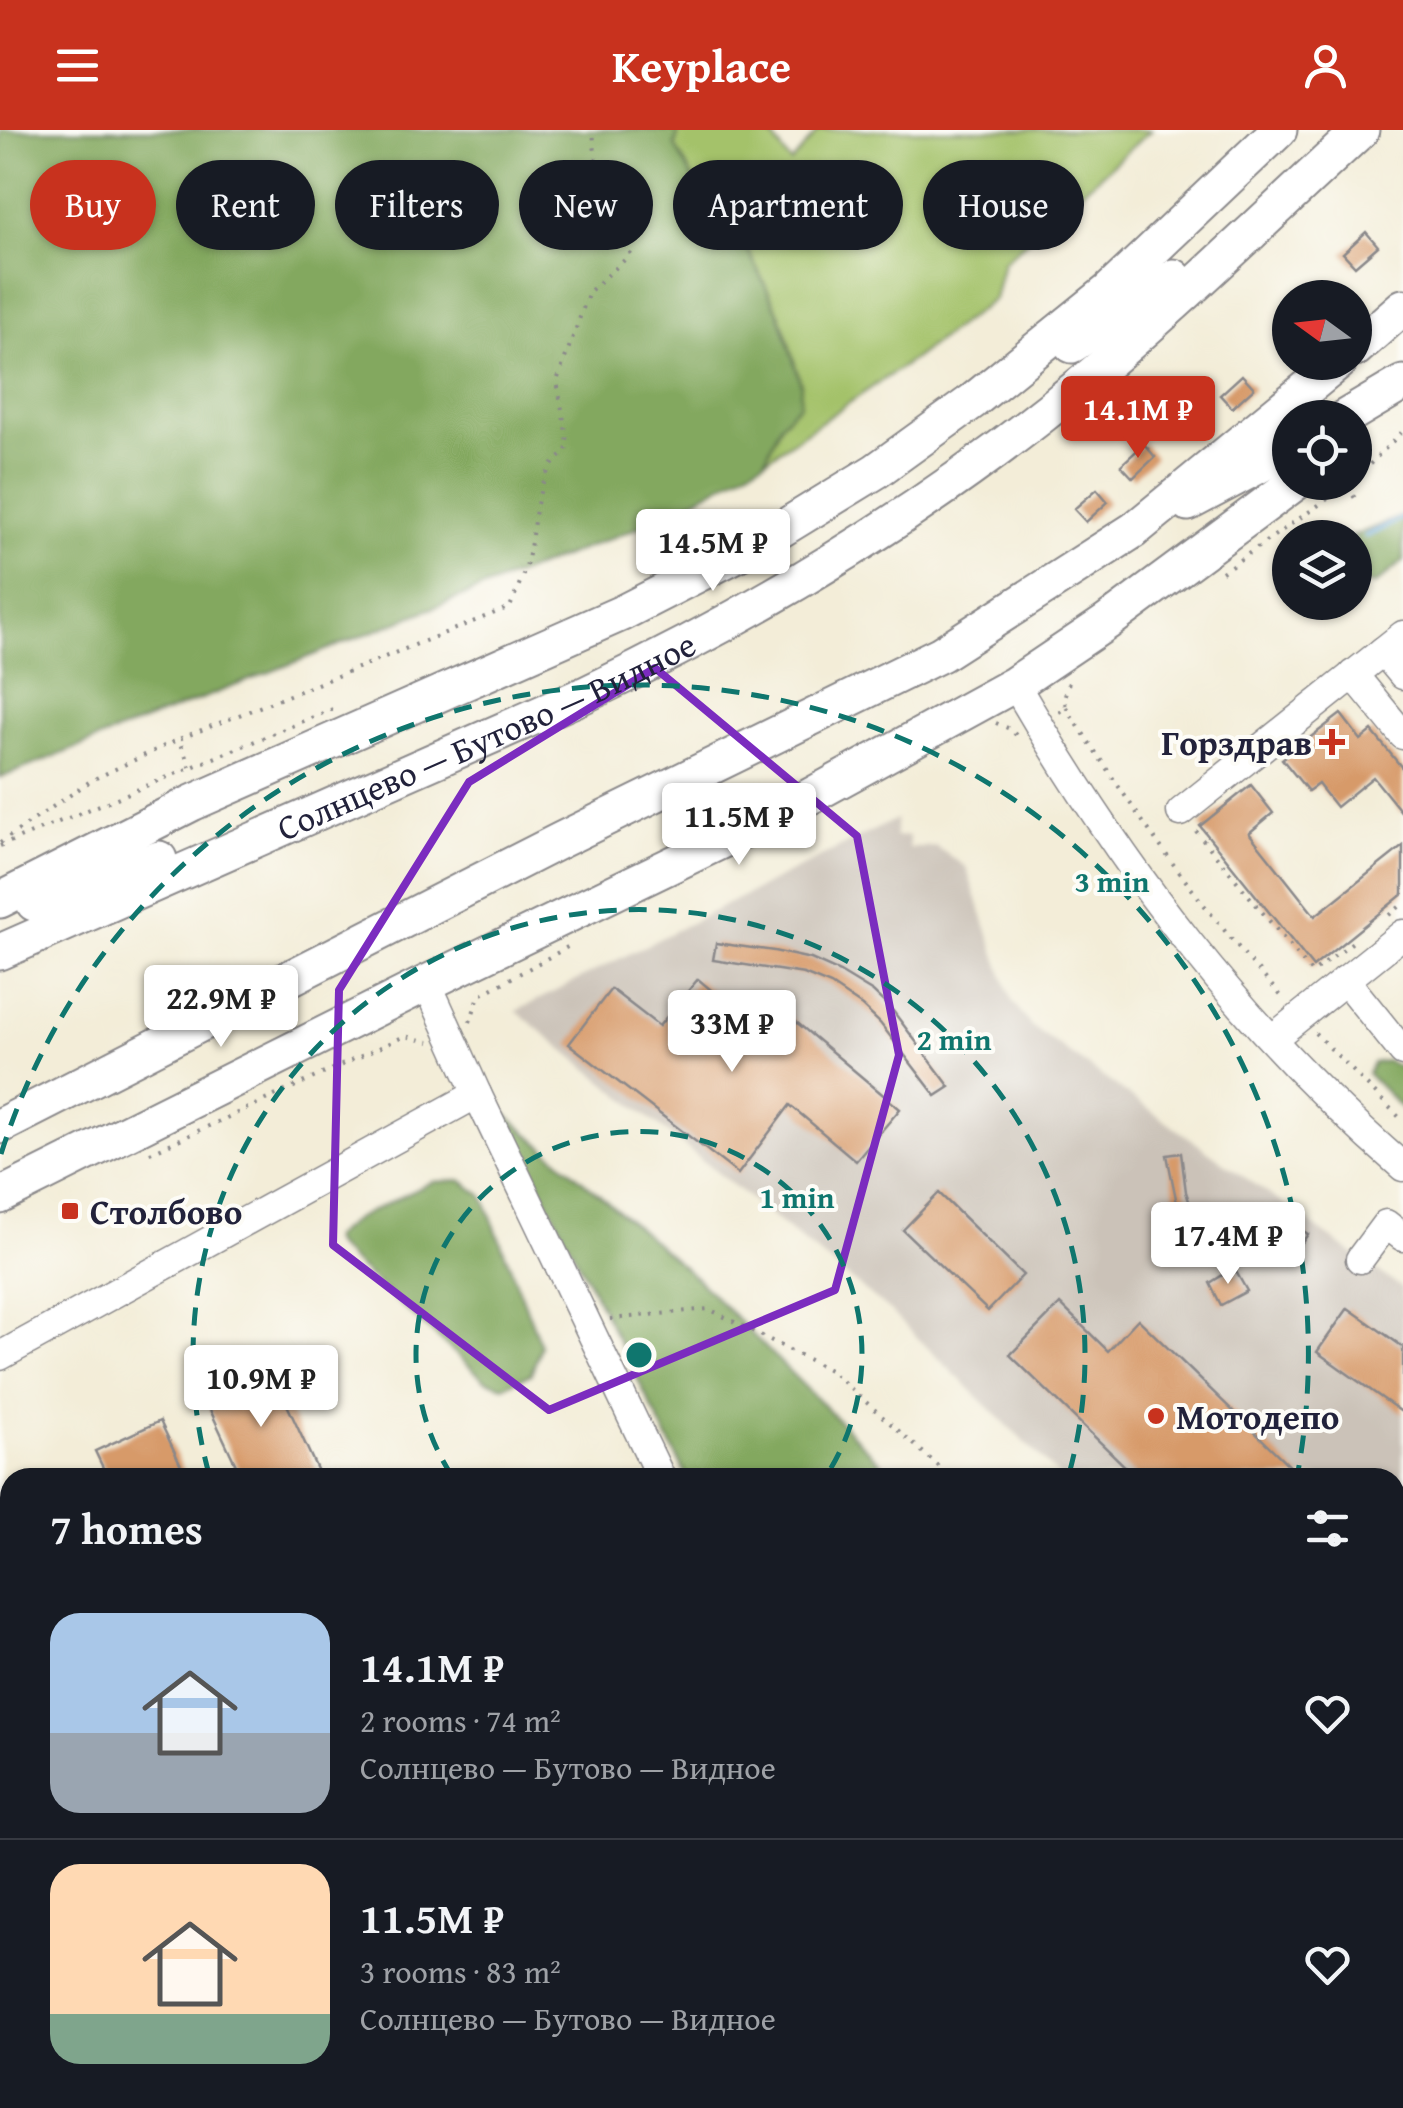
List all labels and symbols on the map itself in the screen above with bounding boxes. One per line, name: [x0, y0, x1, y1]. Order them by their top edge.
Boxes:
north arrow: [1272, 280, 1372, 380]
pin: 14.1M ₽: [1046, 376, 1230, 461]
pin: 14.5M ₽: [621, 509, 805, 594]
street label: Солнцево — Бутово — Видное: [268, 618, 704, 853]
place label: Горздрав: [1161, 717, 1312, 768]
marker: Горздрав: [1321, 731, 1343, 753]
pin: 11.5M ₽: [647, 783, 831, 868]
text: 3 min: [1075, 859, 1150, 903]
pin: 22.9M ₽: [129, 965, 313, 1050]
pin: 33M ₽: [662, 990, 802, 1075]
text: 2 min: [917, 1017, 992, 1061]
text: 1 min: [760, 1175, 835, 1219]
place label: Столбово: [90, 1186, 242, 1237]
marker: Столбово: [59, 1200, 81, 1222]
pin: 17.4M ₽: [1136, 1202, 1320, 1287]
centre of rings: [621, 1337, 657, 1373]
pin: 10.9M ₽: [169, 1345, 353, 1430]
place label: Мотодепо: [1176, 1391, 1339, 1442]
marker: Мотодепо: [1145, 1405, 1167, 1427]

